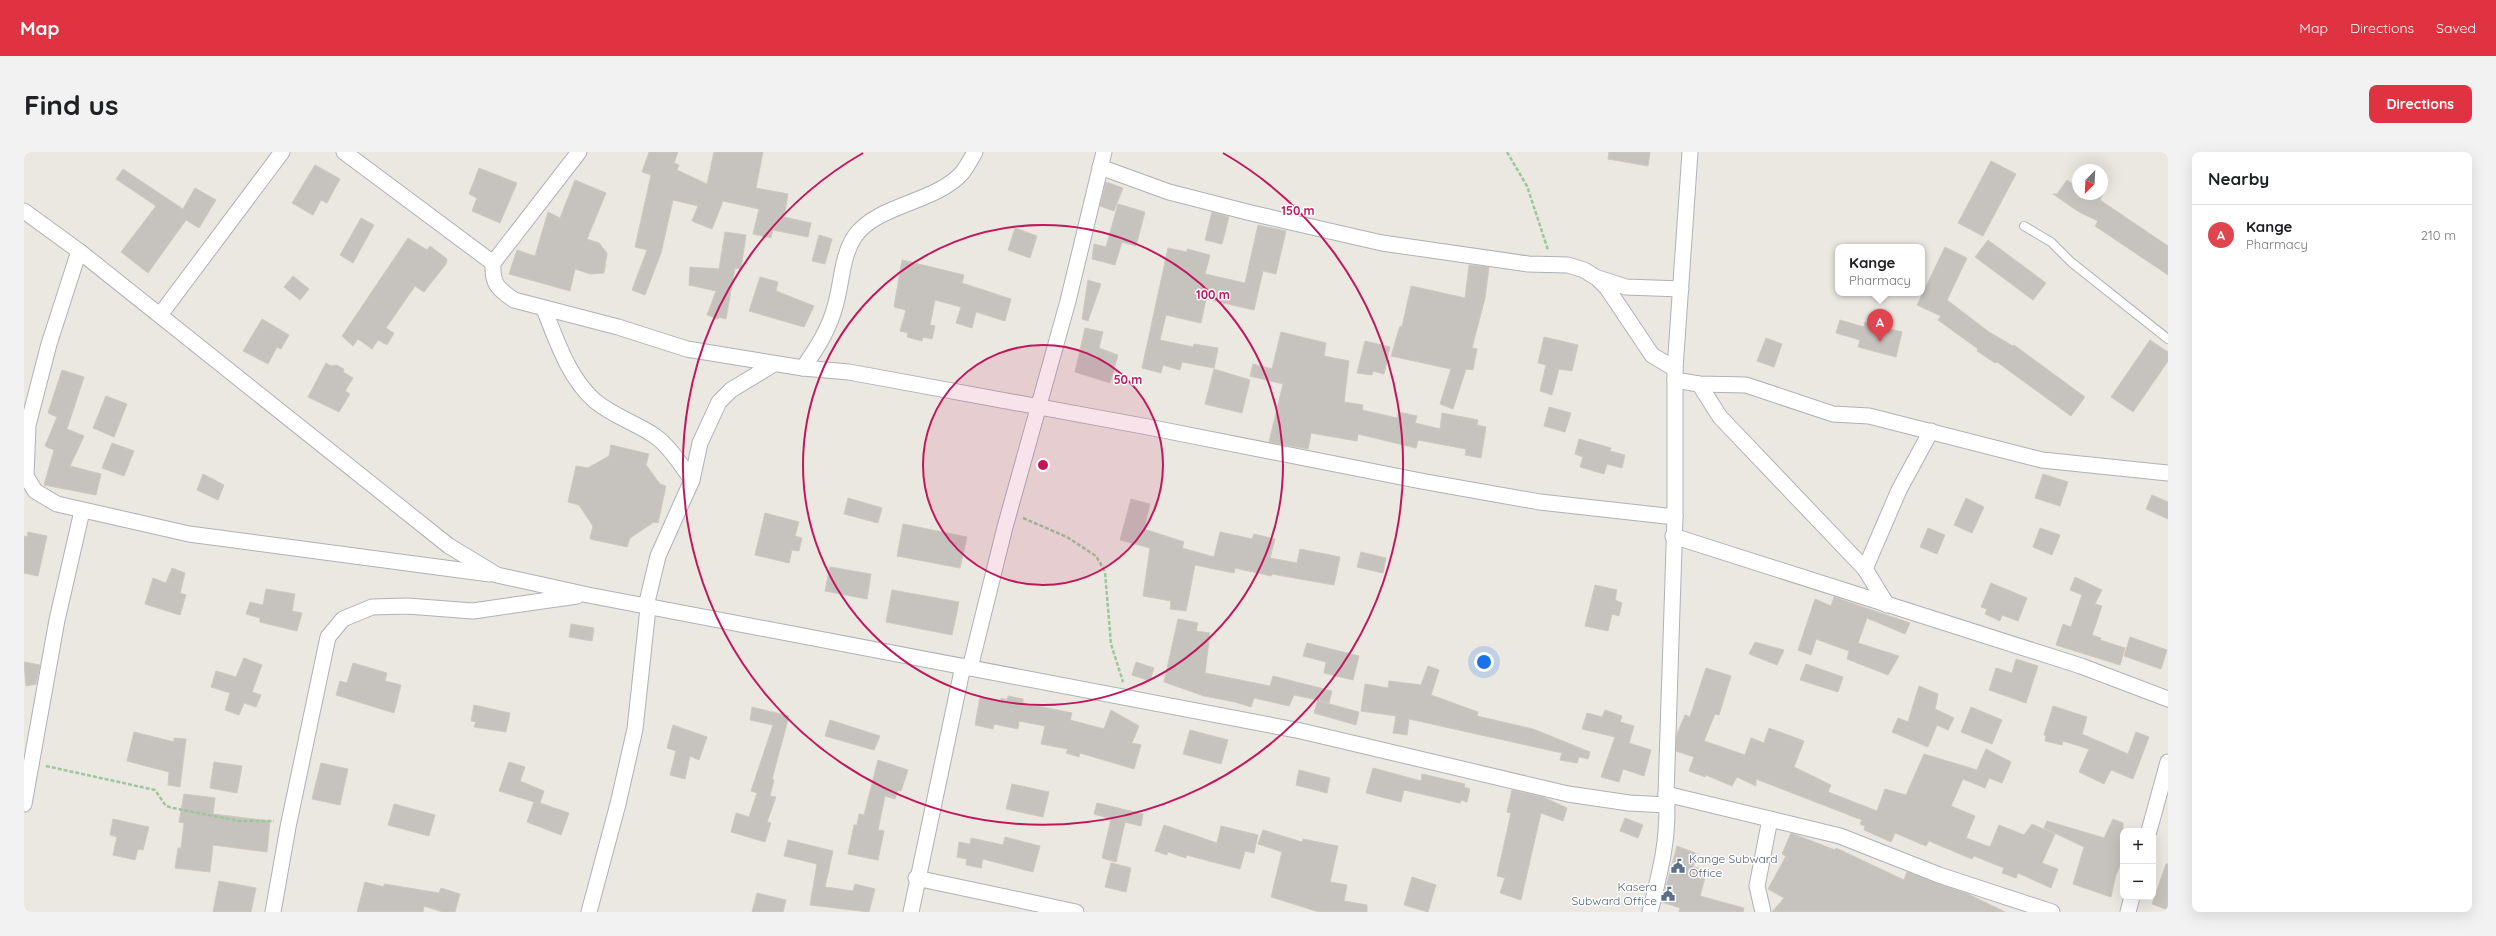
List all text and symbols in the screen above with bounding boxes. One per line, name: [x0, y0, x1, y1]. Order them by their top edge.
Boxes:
text: Map: [20, 16, 59, 40]
text: Map: [2299, 19, 2328, 37]
text: Directions: [2350, 19, 2414, 37]
text: Saved: [2436, 19, 2476, 37]
button: Directions: [2369, 85, 2472, 123]
text: Find us: [24, 87, 118, 122]
north arrow: [2072, 164, 2108, 200]
text: Nearby: [2208, 168, 2269, 189]
text: 150 m: [1281, 203, 1315, 218]
text: Kange: [2246, 217, 2292, 236]
text: A: [2217, 227, 2225, 243]
text: 210 m: [2421, 227, 2456, 243]
text: Pharmacy: [2246, 236, 2308, 252]
popup: [1835, 244, 1925, 296]
text: Kange: [1849, 253, 1895, 272]
text: Pharmacy: [1849, 272, 1911, 288]
text: 100 m: [1196, 287, 1230, 302]
pin: A: [1867, 309, 1893, 342]
text: 50 m: [1114, 372, 1142, 387]
centre of rings: [1036, 458, 1050, 472]
your location: [1474, 652, 1494, 672]
map controls: [2120, 828, 2156, 900]
button: +: [2120, 828, 2156, 864]
place label: Kange Subward Office: [1689, 851, 1777, 880]
public building icon: Kange Subward Office: [1670, 858, 1686, 874]
button: −: [2120, 864, 2156, 900]
place label: Kasera Subward Office: [1572, 879, 1657, 908]
public building icon: Kasera Subward Office: [1660, 886, 1676, 902]

